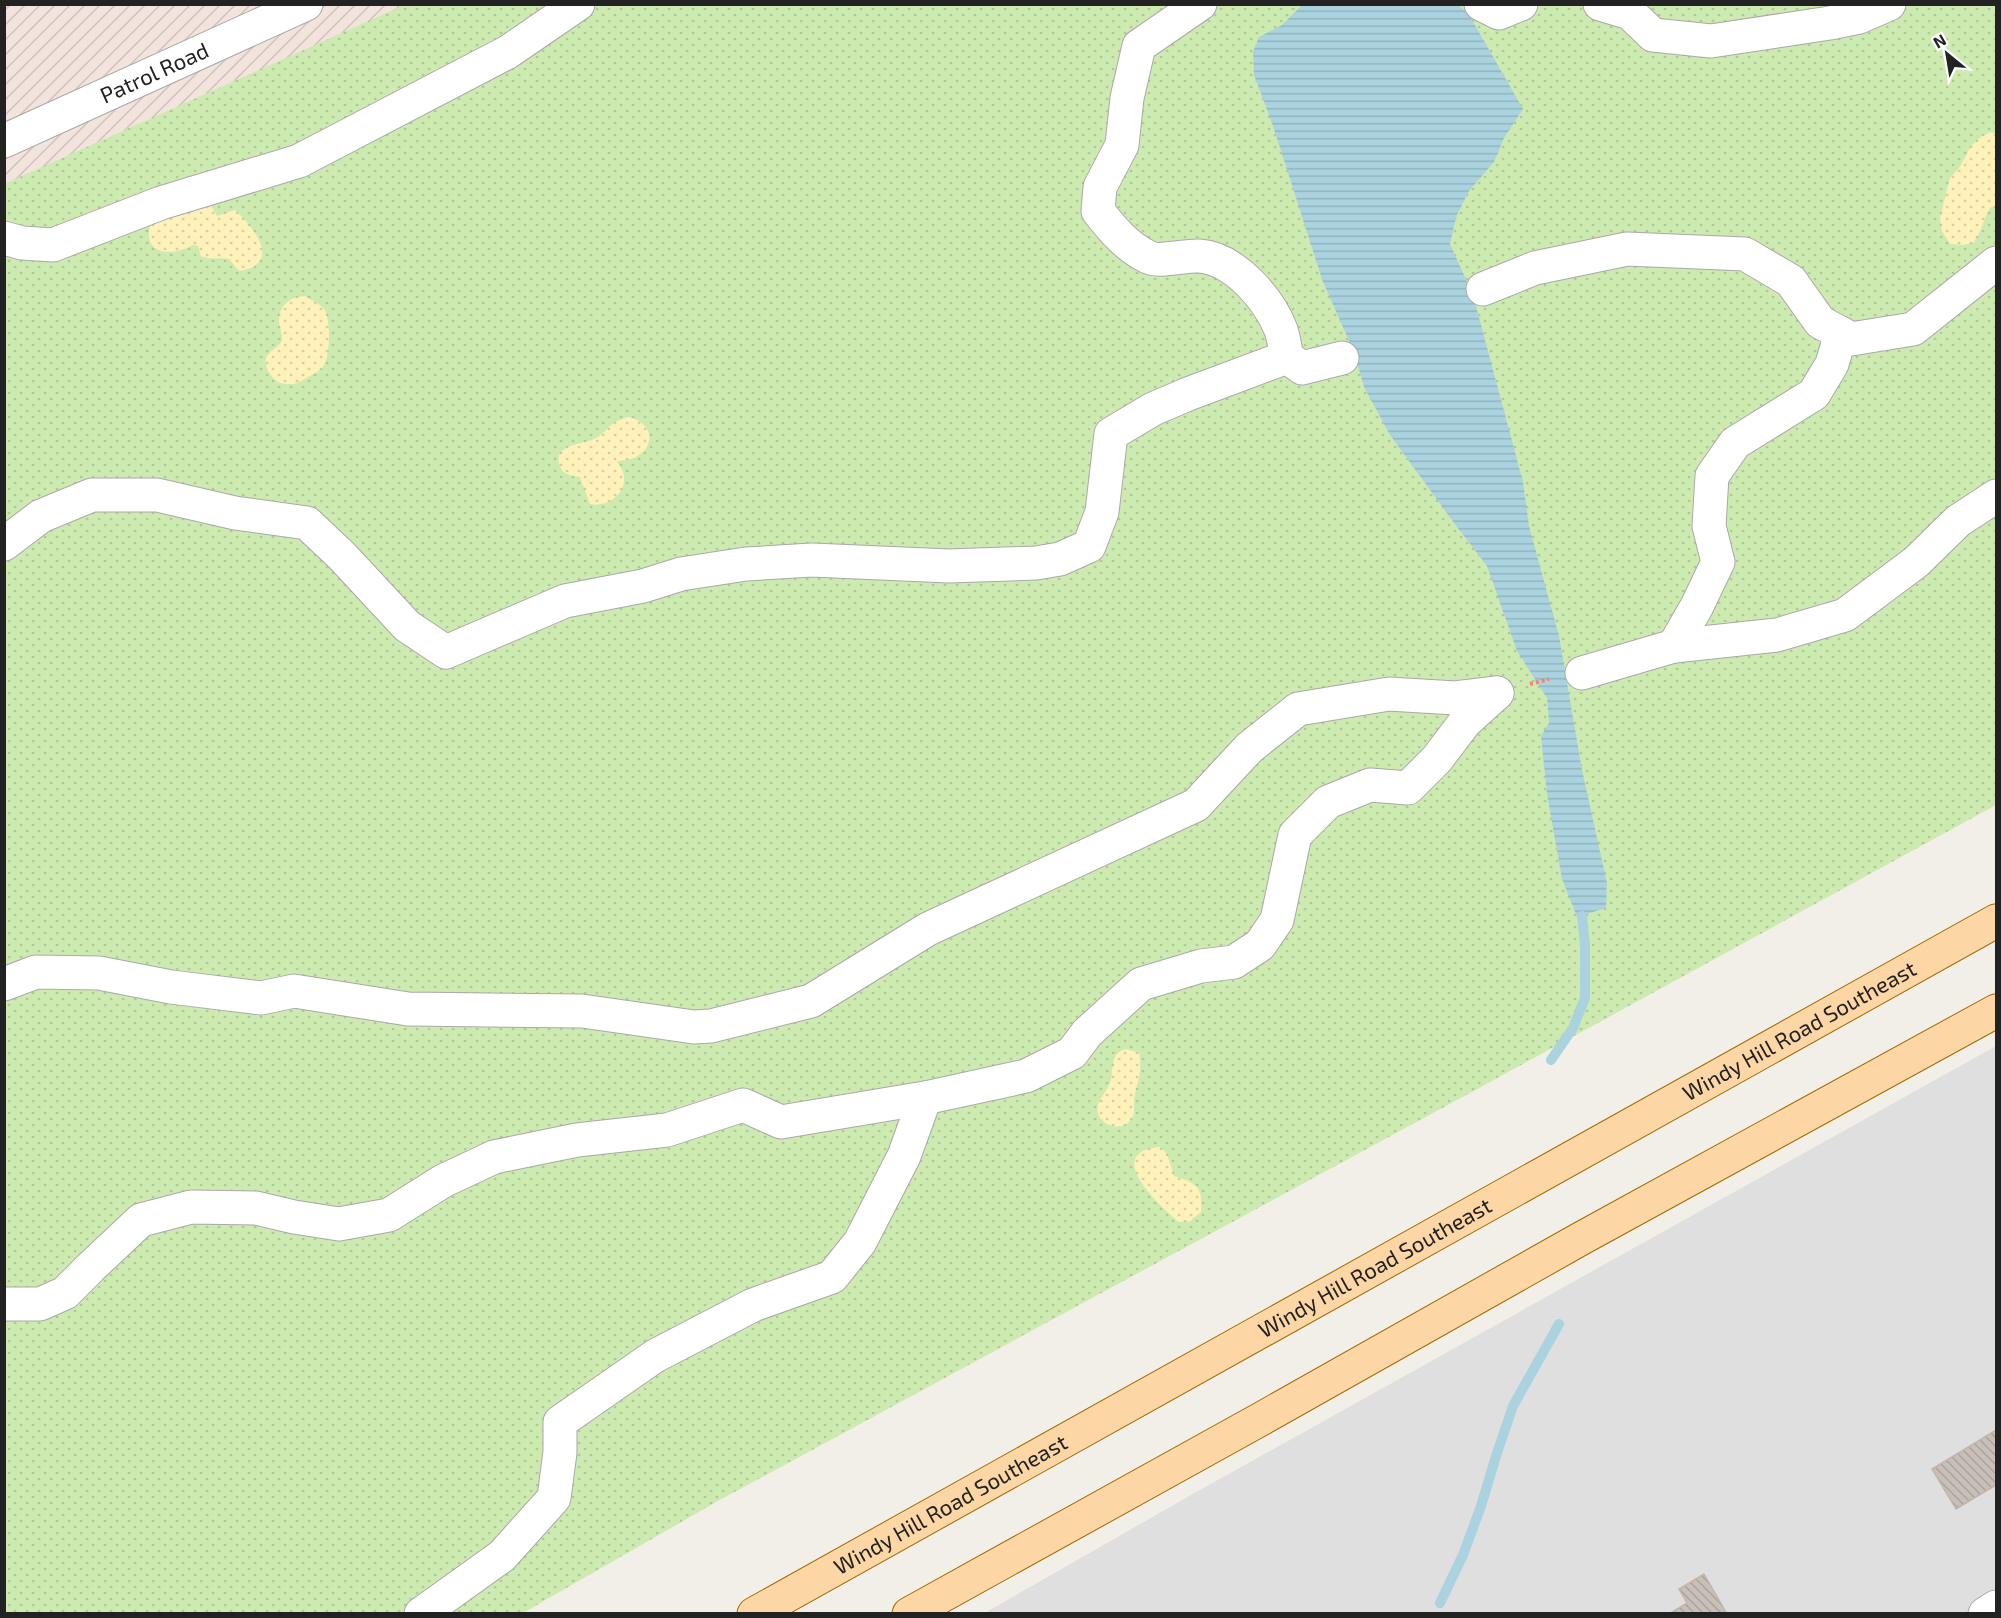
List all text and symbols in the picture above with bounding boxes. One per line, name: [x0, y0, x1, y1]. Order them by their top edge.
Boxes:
north arrow: [1917, 24, 1977, 84]
text: N: [1929, 29, 1949, 52]
street label: Patrol Road: [96, 36, 212, 108]
street label: Windy Hill Road Southeast: [1678, 954, 1920, 1105]
street label: Windy Hill Road Southeast: [1253, 1191, 1496, 1342]
street label: Windy Hill Road Southeast: [829, 1428, 1071, 1579]

